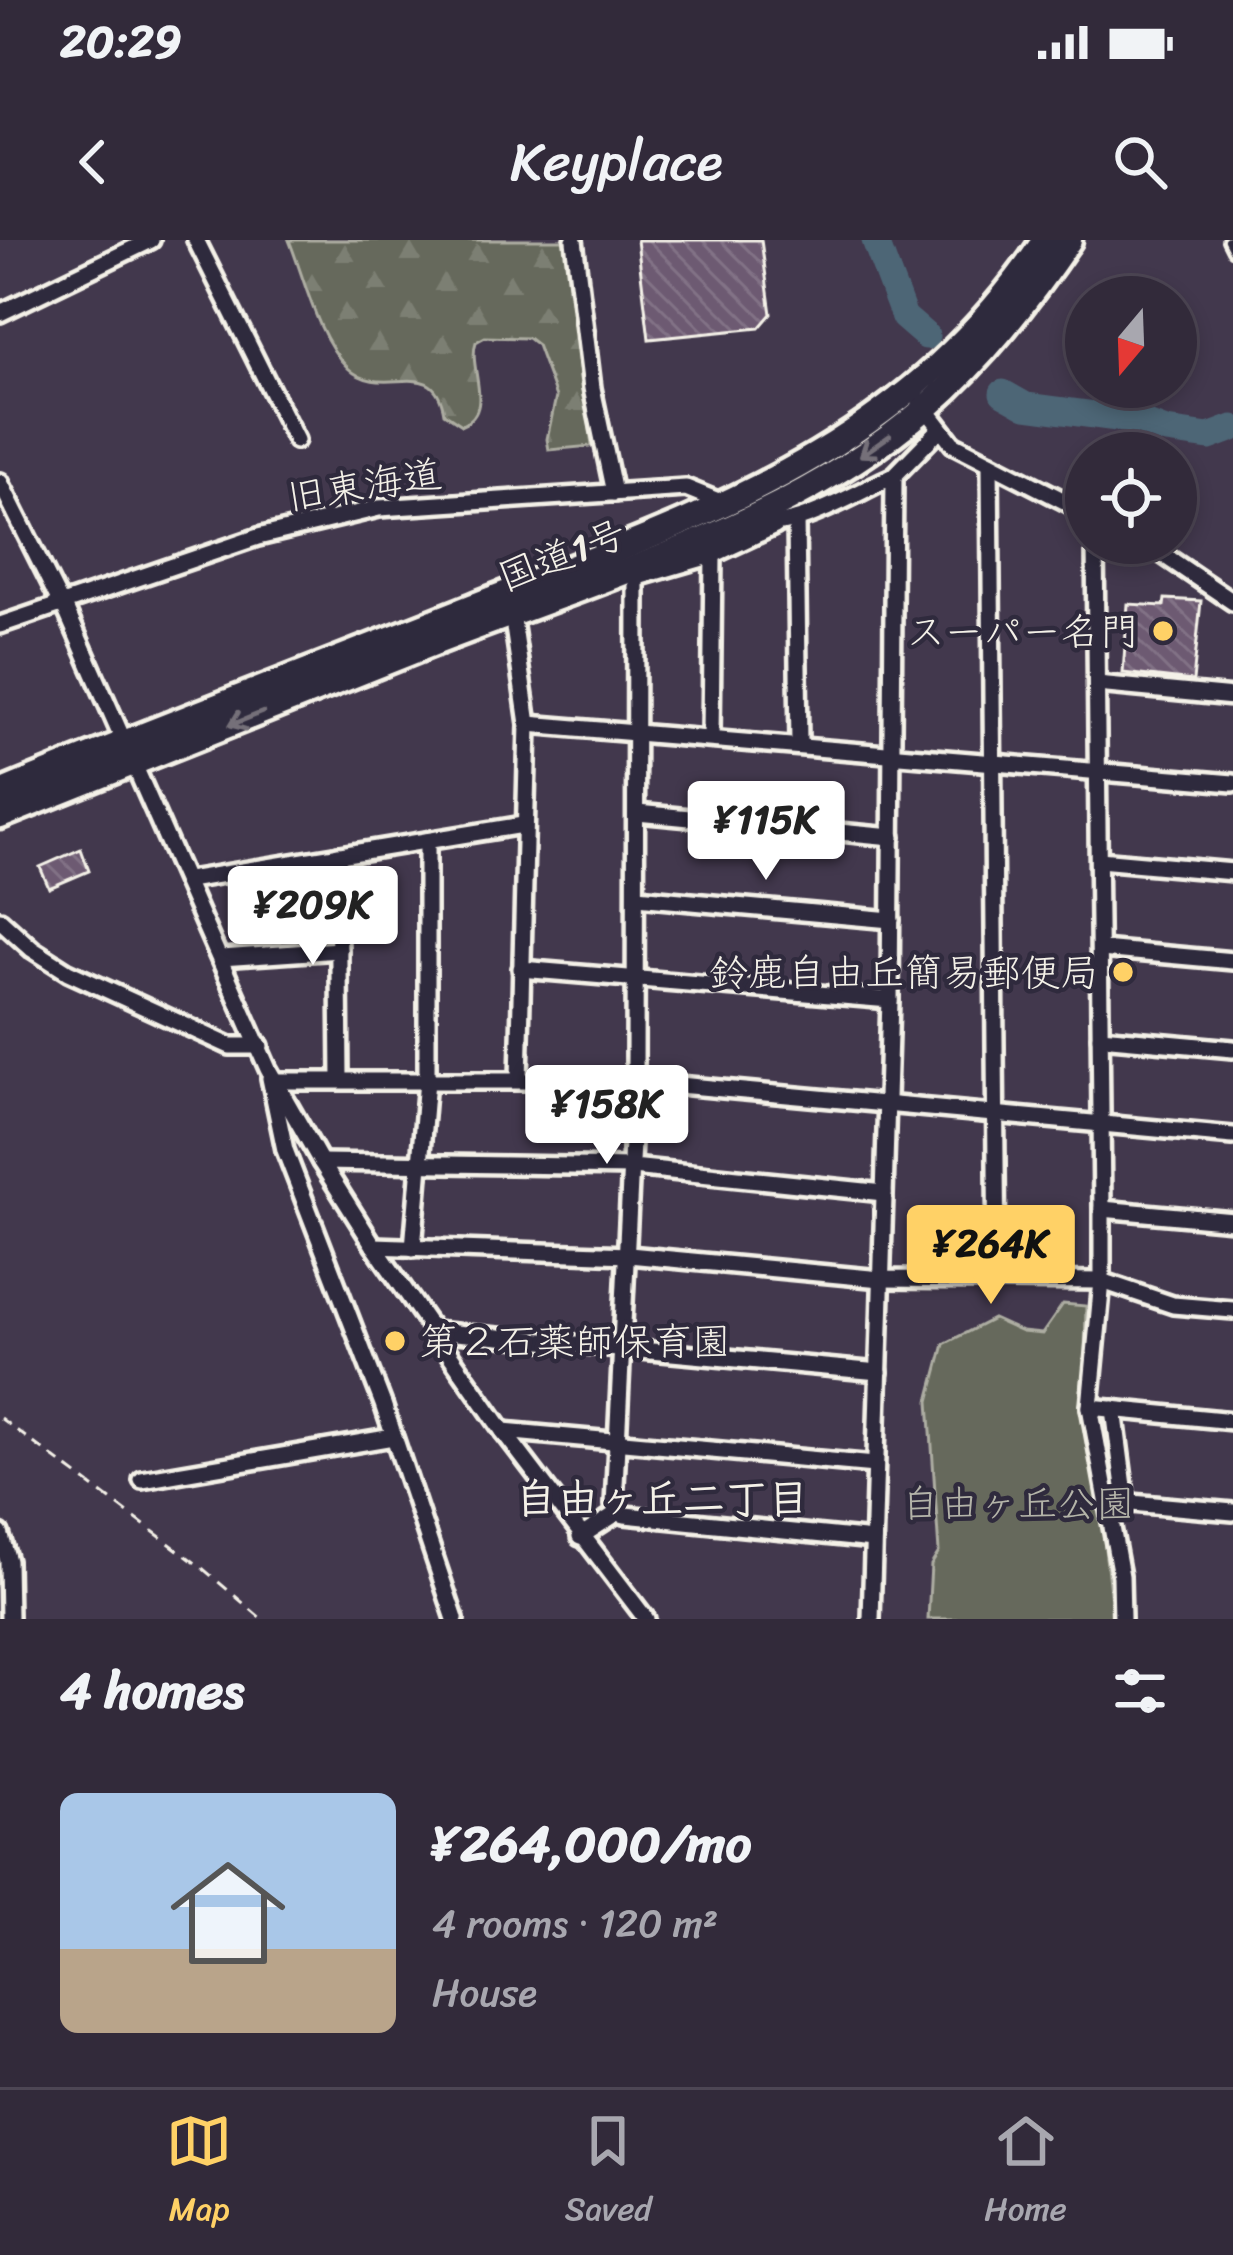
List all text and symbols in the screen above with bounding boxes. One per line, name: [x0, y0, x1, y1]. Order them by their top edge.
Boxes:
text: 20:29: [60, 2, 182, 82]
text: Keyplace: [510, 114, 723, 210]
icon: back: [60, 129, 126, 195]
icon: search: [1107, 129, 1173, 195]
north arrow: [1065, 276, 1197, 408]
map controls: [1065, 276, 1197, 564]
button: locate: [1065, 432, 1197, 564]
one-way arrow: [859, 433, 892, 458]
street label: 旧東海道: [282, 439, 446, 531]
street label: 国道1号: [487, 499, 637, 611]
place label: スーパー名門: [907, 597, 1139, 666]
marker: スーパー名門: [1150, 618, 1176, 644]
one-way arrow: [229, 710, 266, 732]
pin: ¥115K: [682, 781, 850, 883]
text: ¥115K: [715, 785, 817, 854]
pin: ¥209K: [229, 866, 397, 968]
text: ¥209K: [255, 870, 371, 939]
place label: 鈴鹿自由丘簡易郵便局: [709, 938, 1099, 1007]
marker: 鈴鹿自由丘簡易郵便局: [1110, 959, 1136, 985]
pin: ¥158K: [523, 1065, 691, 1167]
text: ¥158K: [552, 1069, 662, 1138]
pin: ¥264K: [907, 1205, 1075, 1307]
text: ¥264K: [934, 1209, 1048, 1278]
place label: 第２石薬師保育園: [419, 1307, 731, 1376]
marker: 第２石薬師保育園: [382, 1328, 408, 1354]
district label: 自由ヶ丘二丁目: [515, 1462, 809, 1536]
park label: 自由ヶ丘公園: [901, 1469, 1135, 1538]
text: 4 homes: [60, 1646, 244, 1736]
icon: filters: [1107, 1658, 1173, 1724]
text: ¥264,000/mo: [432, 1799, 751, 1889]
icon: home: [156, 1841, 300, 1985]
text: 4 rooms · 120 m²: [432, 1889, 718, 1958]
text: House: [432, 1958, 537, 2027]
tab: Map: [166, 2108, 232, 2238]
tab: Saved: [565, 2108, 652, 2238]
tab: Home: [984, 2108, 1067, 2238]

